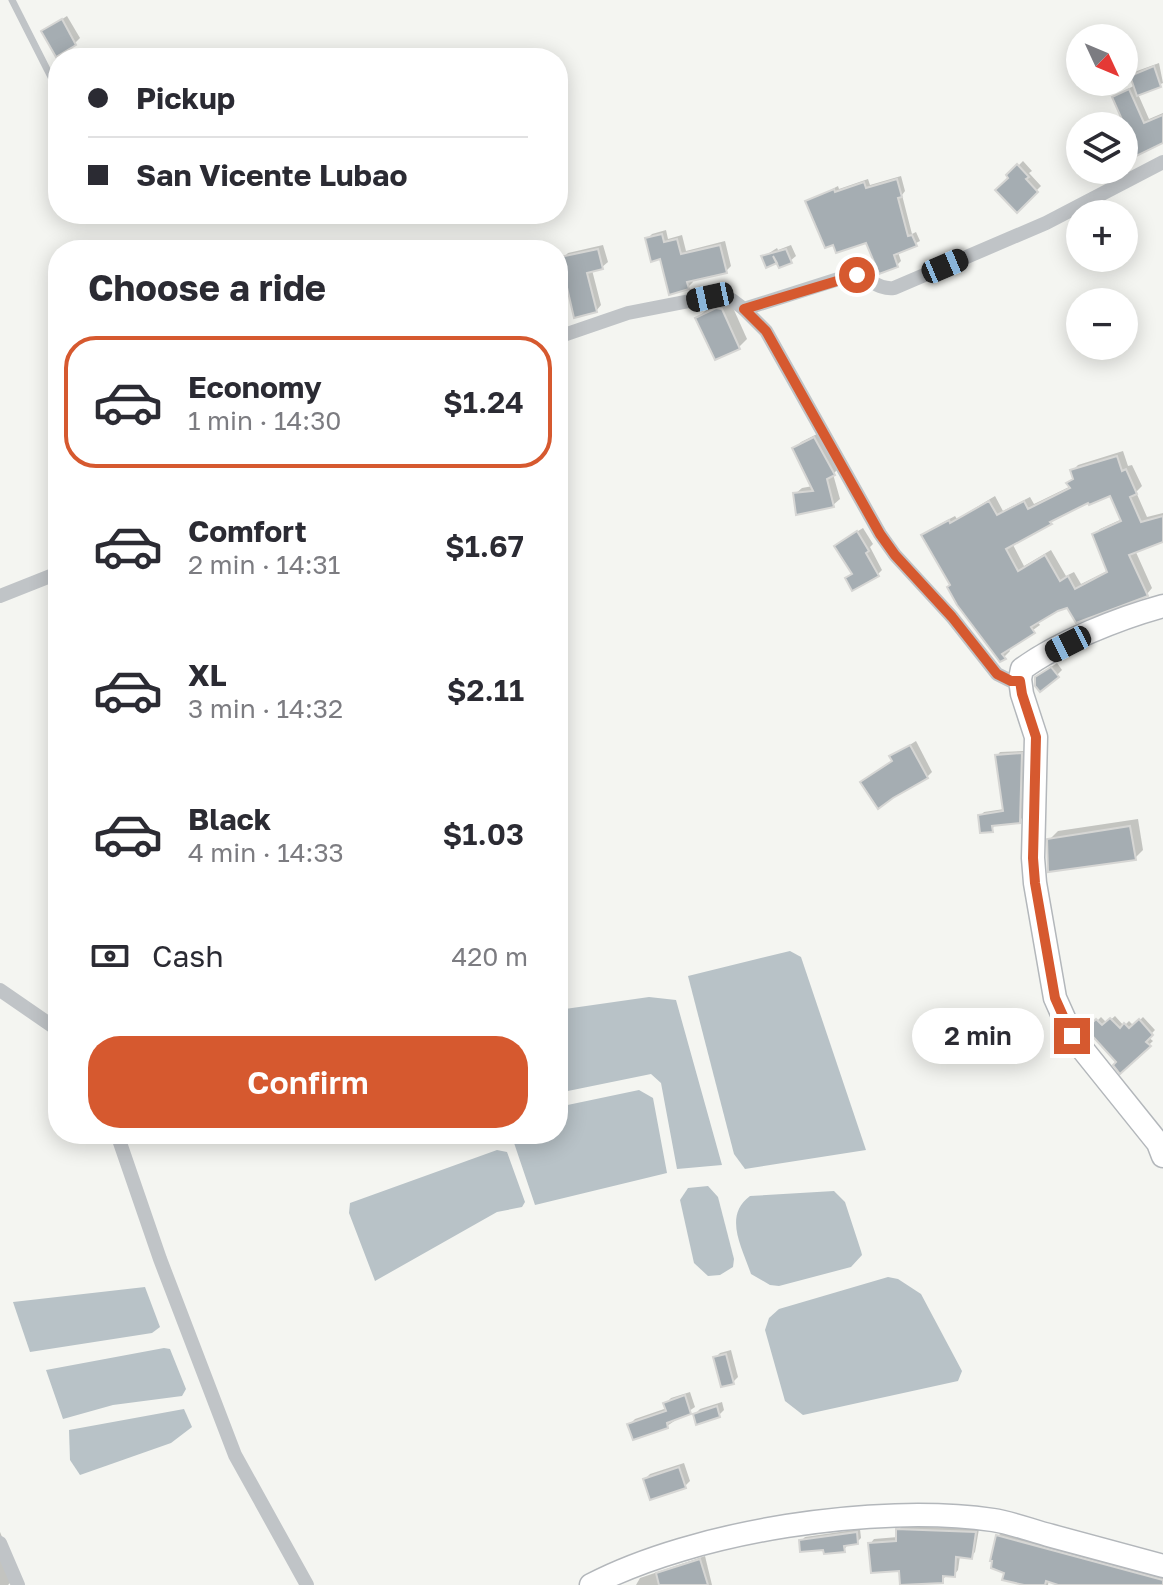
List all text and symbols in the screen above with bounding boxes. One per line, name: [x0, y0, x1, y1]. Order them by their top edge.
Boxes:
north arrow: [1066, 24, 1138, 96]
map controls: [1066, 24, 1138, 360]
text: Pickup: [136, 80, 235, 116]
button: layers: [1066, 112, 1138, 184]
text: San Vicente Lubao: [136, 157, 407, 193]
button: +: [1066, 200, 1138, 272]
car: [918, 246, 972, 286]
route start: [839, 257, 875, 293]
text: Choose a ride: [88, 266, 326, 309]
car: [684, 280, 736, 314]
button: −: [1066, 288, 1138, 360]
icon: car: [92, 366, 164, 438]
text: Economy: [188, 369, 322, 405]
text: $1.24: [443, 384, 524, 420]
text: 1 min · 14:30: [188, 405, 341, 436]
icon: car: [92, 510, 164, 582]
text: Comfort: [188, 513, 307, 549]
text: $1.67: [445, 528, 524, 564]
text: 2 min · 14:31: [188, 549, 340, 580]
car: [1041, 622, 1095, 666]
icon: car: [92, 654, 164, 726]
text: XL: [188, 657, 227, 693]
text: $2.11: [447, 672, 524, 708]
text: 3 min · 14:32: [188, 693, 343, 724]
icon: car: [92, 798, 164, 870]
text: Black: [188, 801, 271, 837]
text: $1.03: [443, 816, 524, 852]
text: 4 min · 14:33: [188, 837, 344, 868]
icon: cash: [88, 934, 132, 978]
text: Cash: [152, 938, 224, 974]
text: 420 m: [451, 941, 528, 972]
callout: 2 min: [912, 1008, 1044, 1064]
route end: [1054, 1018, 1090, 1054]
text: 2 min: [944, 1020, 1012, 1051]
button: Confirm: [88, 1036, 528, 1128]

